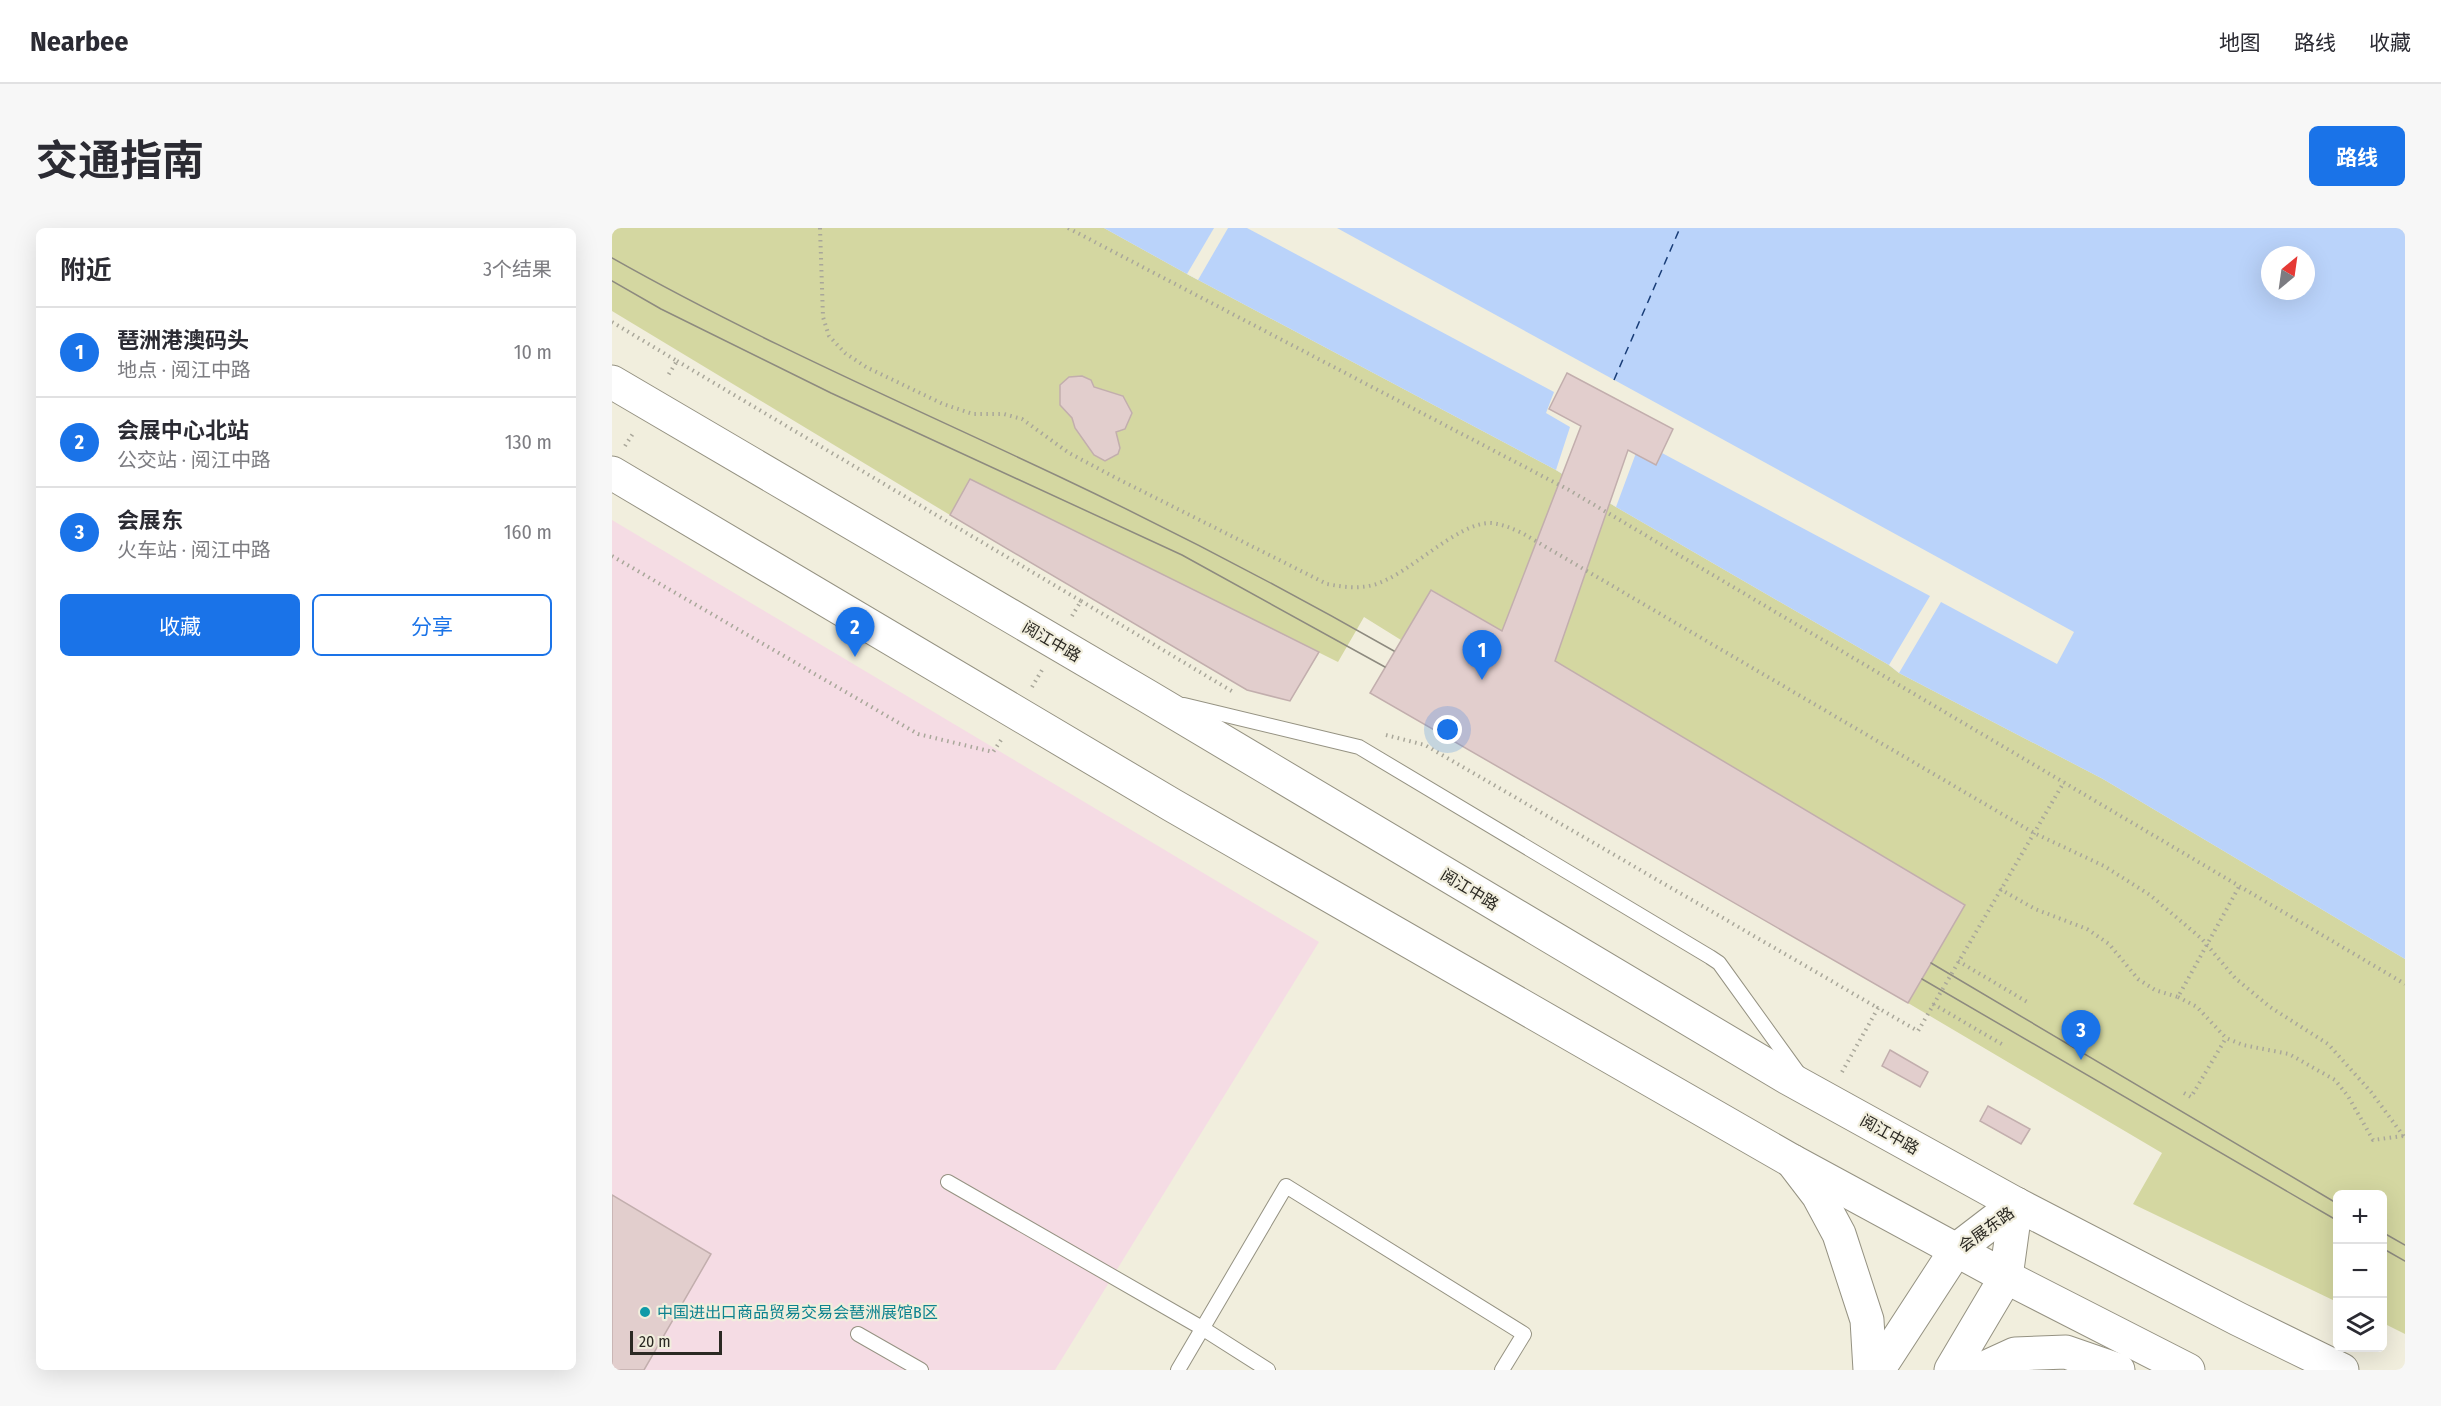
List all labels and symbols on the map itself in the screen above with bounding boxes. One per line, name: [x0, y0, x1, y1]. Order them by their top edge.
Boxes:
north arrow: [2261, 246, 2315, 300]
pin: 2: [836, 608, 874, 657]
street label: 阅江中路: [1019, 617, 1084, 666]
pin: 1: [1462, 630, 1502, 680]
your location: [1433, 715, 1462, 744]
street label: 阅江中路: [1437, 865, 1502, 914]
pin: 3: [2062, 1010, 2100, 1060]
street label: 阅江中路: [1857, 1111, 1922, 1158]
street label: 会展东路: [1955, 1203, 2018, 1256]
place label: 中国进出口商品贸易交易会琶洲展馆B区: [657, 1303, 938, 1322]
marker: 中国进出口商品贸易交易会琶洲展馆B区: [638, 1305, 652, 1319]
scale bar: [630, 1328, 722, 1356]

